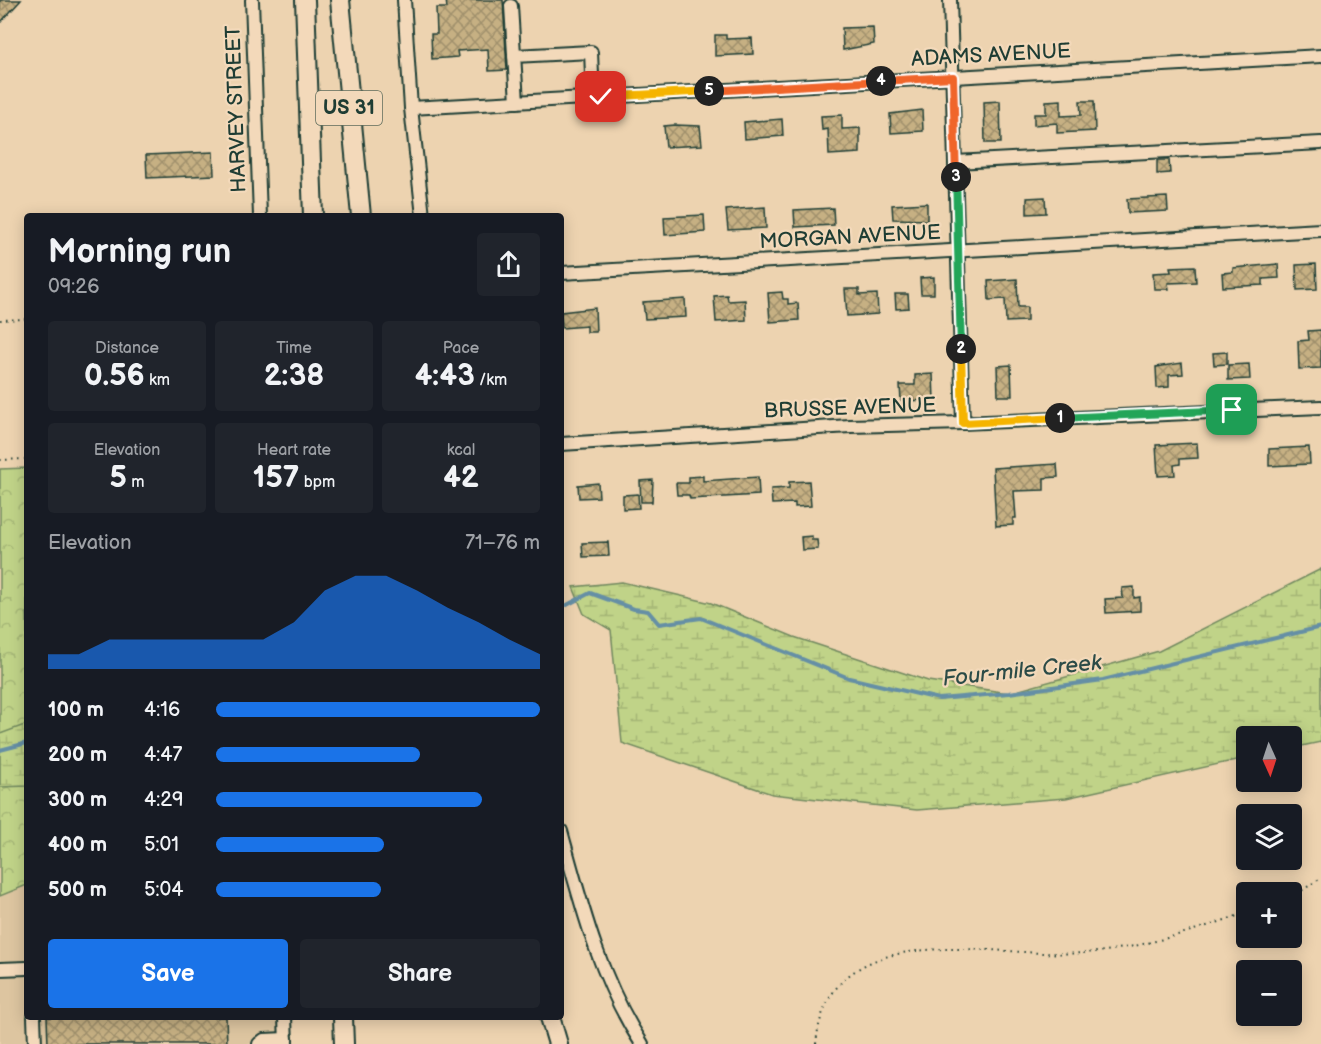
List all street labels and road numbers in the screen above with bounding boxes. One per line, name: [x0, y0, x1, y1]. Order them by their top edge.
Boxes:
street label: HARVEY STREET: [221, 25, 251, 193]
street label: ADAMS AVENUE: [911, 38, 1071, 72]
road number: US 31: [316, 91, 382, 125]
street label: MORGAN AVENUE: [759, 220, 941, 254]
street label: BRUSSE AVENUE: [763, 392, 937, 424]

